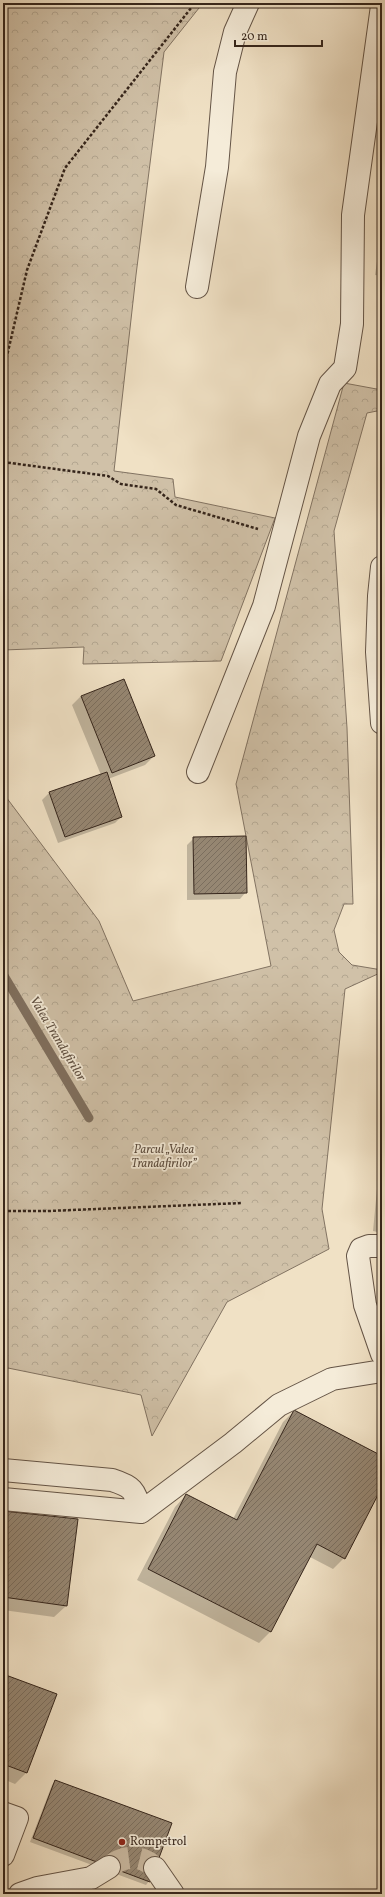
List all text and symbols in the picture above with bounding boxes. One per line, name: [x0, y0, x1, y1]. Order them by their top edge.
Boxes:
scale bar: [235, 22, 322, 48]
text: 20 m: [241, 29, 268, 45]
water label: Valea Trandafirilor: [25, 993, 90, 1085]
park label: Parcul „Valea Trandafirilor”: [131, 1142, 198, 1172]
place label: Rompetrol: [130, 1834, 187, 1850]
marker: Rompetrol: [117, 1837, 127, 1847]

